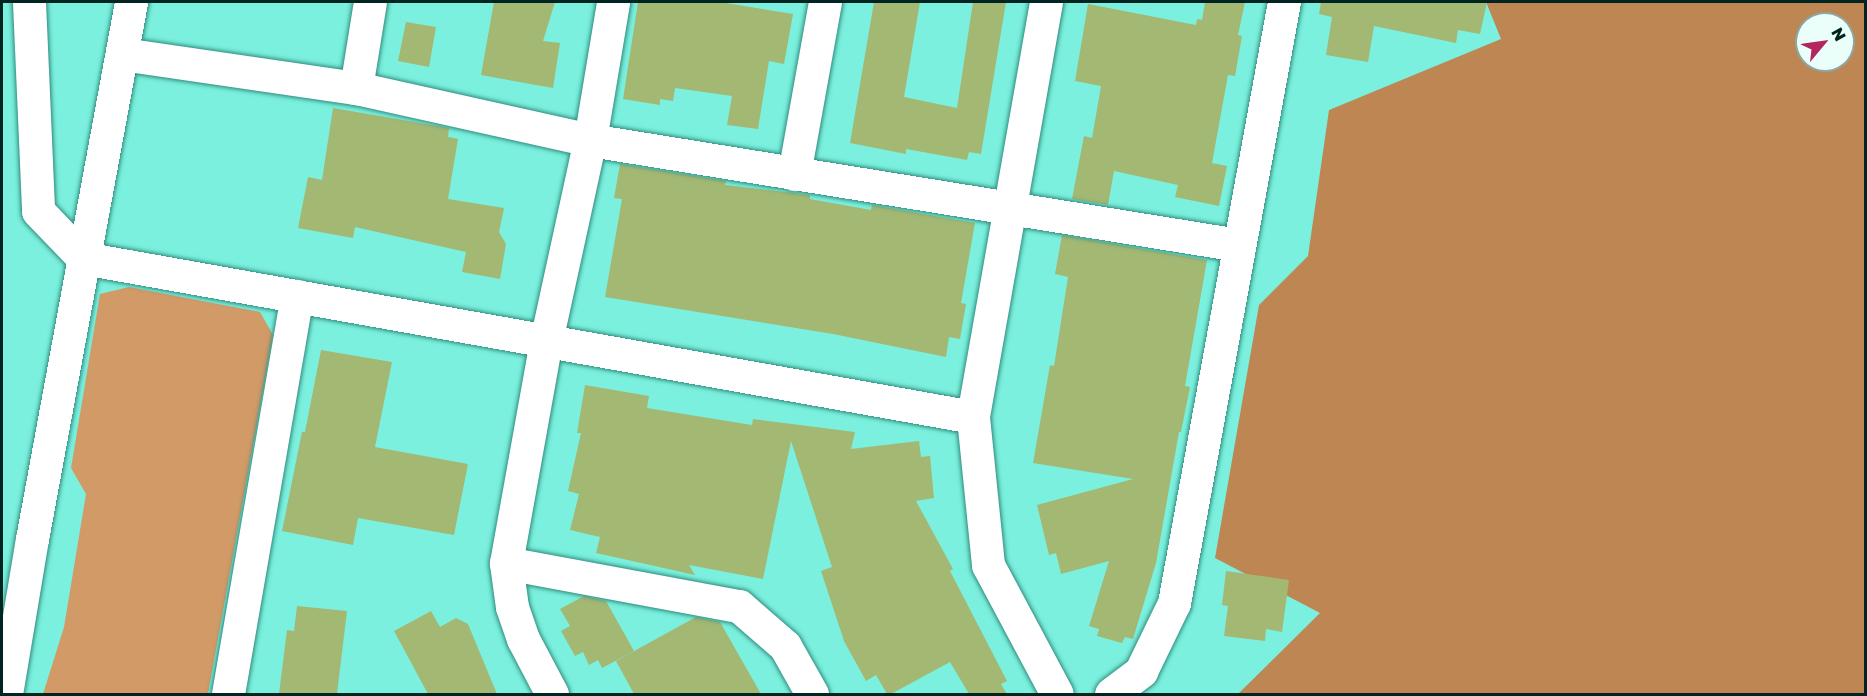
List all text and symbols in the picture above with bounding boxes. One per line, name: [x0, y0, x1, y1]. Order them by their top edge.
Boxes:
north arrow: [1795, 12, 1855, 72]
text: N: [1827, 24, 1851, 44]

